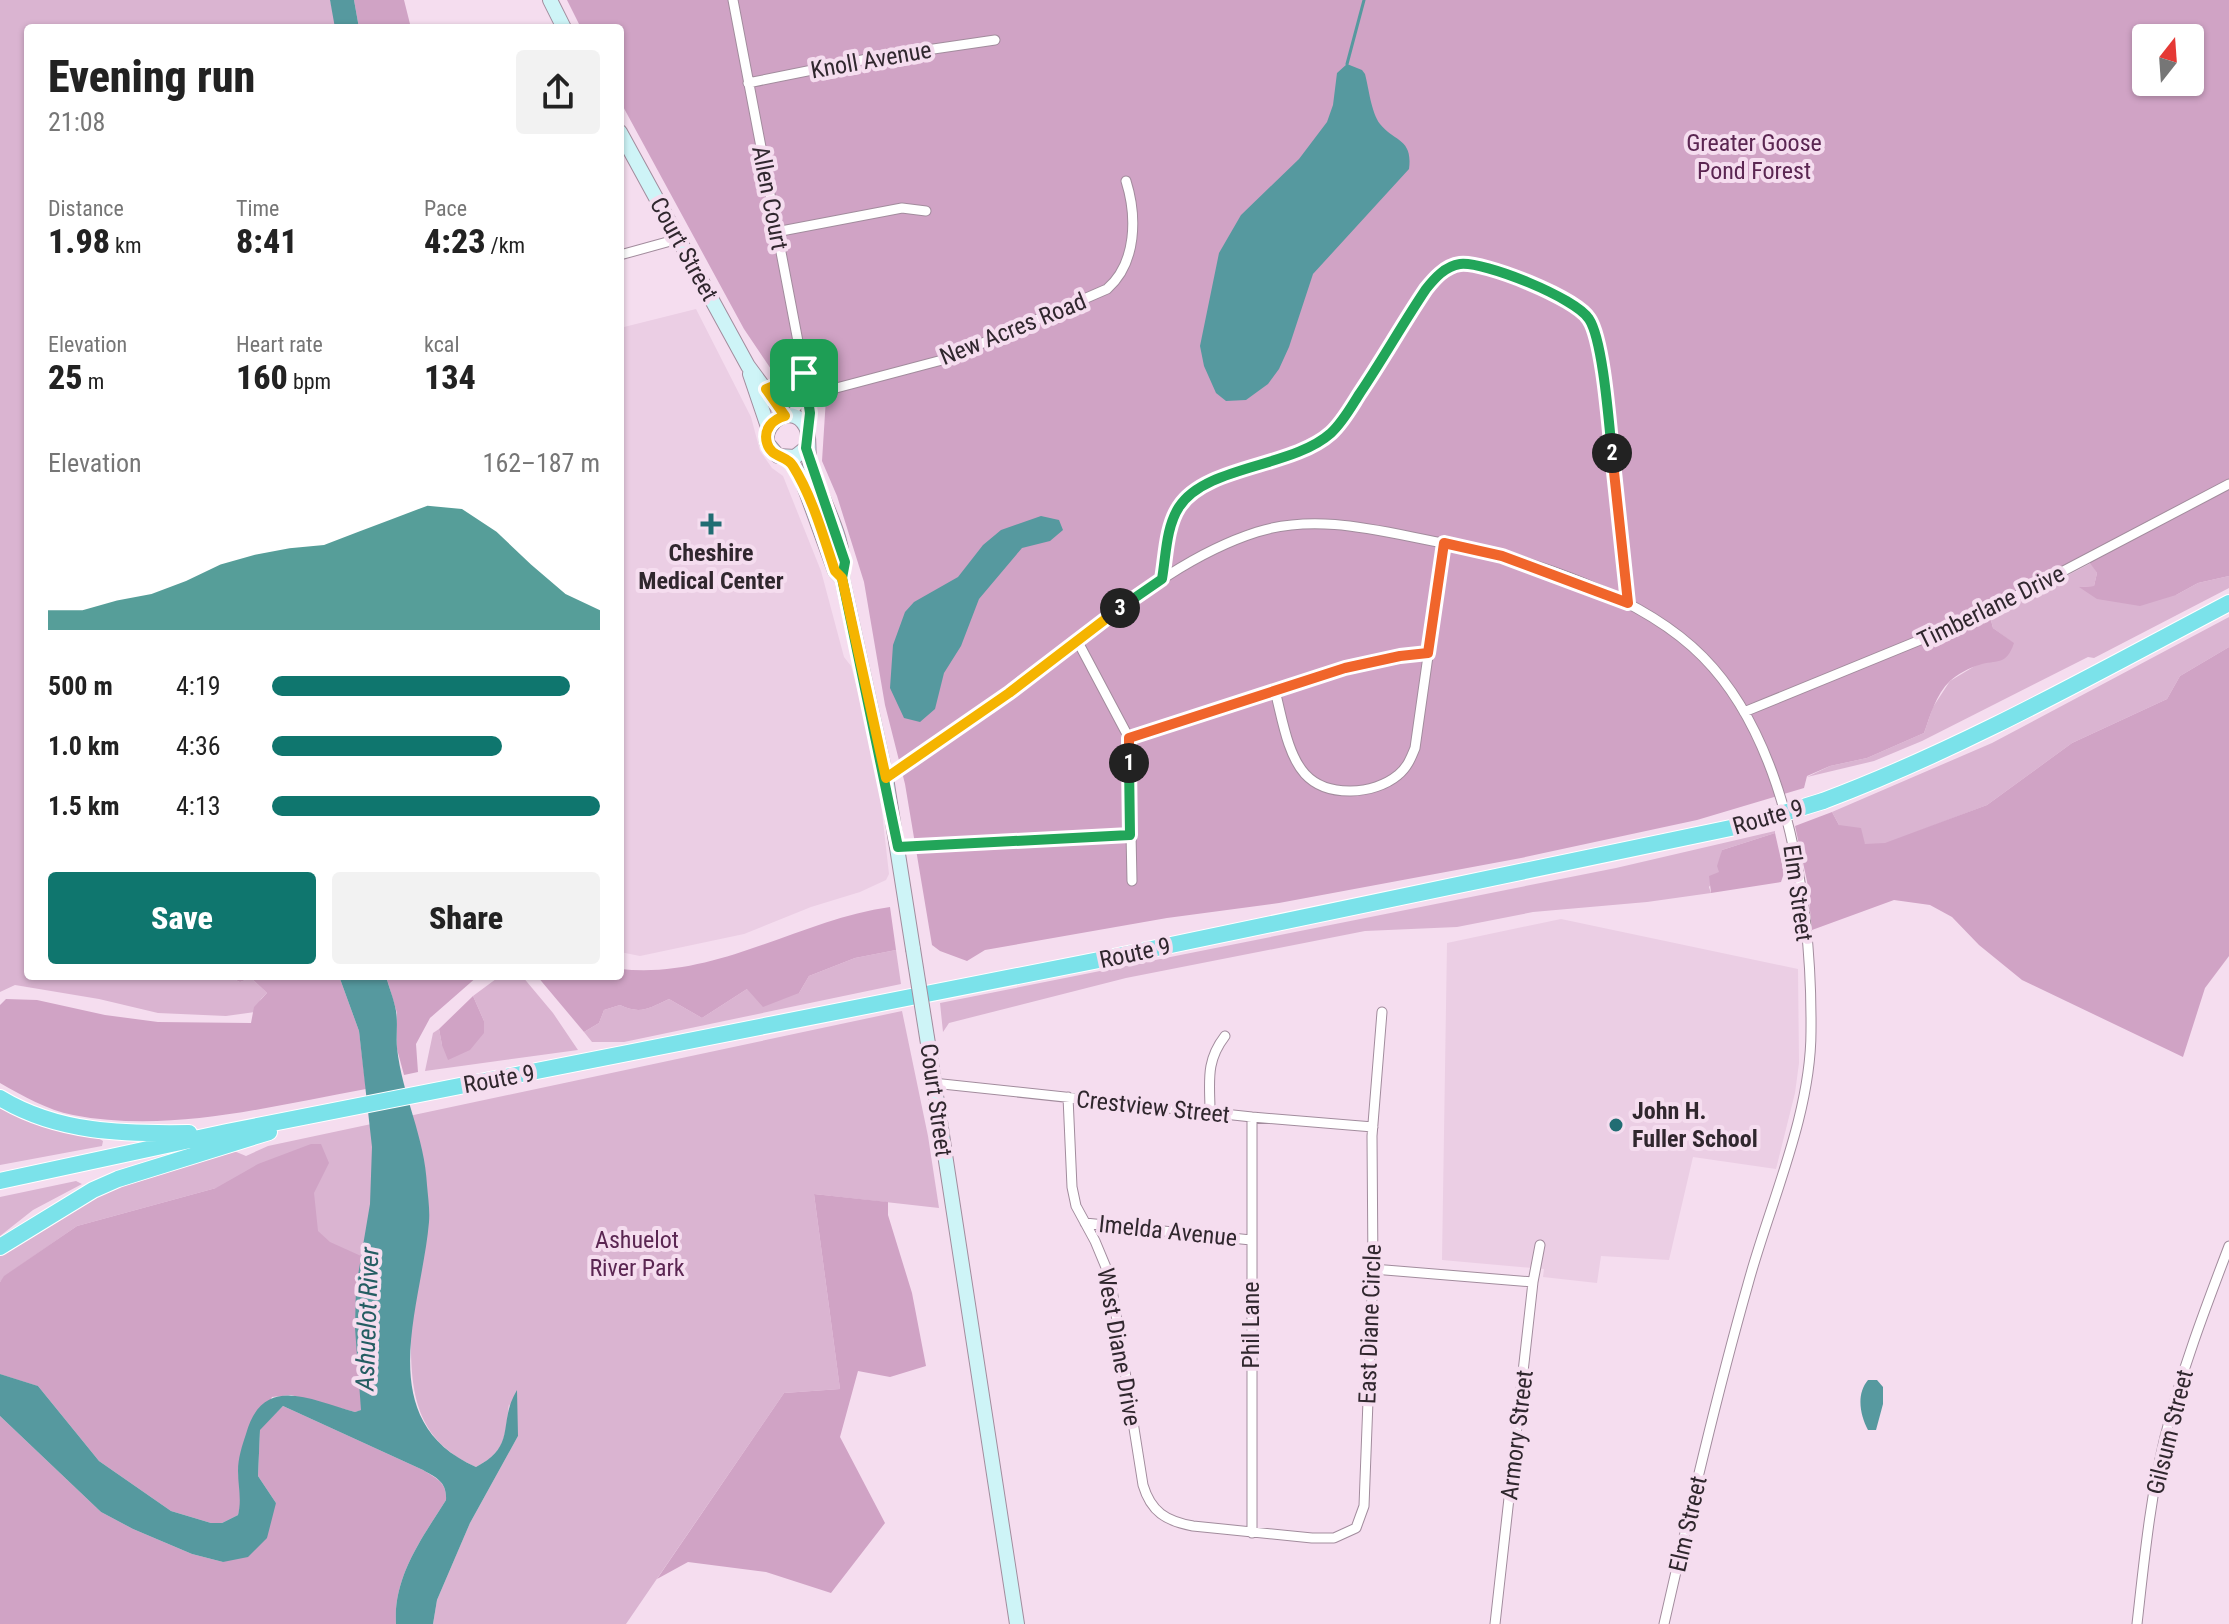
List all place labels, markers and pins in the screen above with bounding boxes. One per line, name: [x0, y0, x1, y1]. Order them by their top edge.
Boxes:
pin: [770, 339, 838, 407]
pin: 2: [1592, 433, 1632, 473]
marker: Cheshire Medical Center: [700, 513, 722, 535]
place label: Cheshire Medical Center: [638, 539, 784, 595]
pin: 3: [1100, 588, 1140, 628]
pin: 1: [1109, 743, 1149, 783]
place label: John H. Fuller School: [1632, 1097, 1758, 1153]
marker: John H. Fuller School: [1607, 1116, 1625, 1134]

